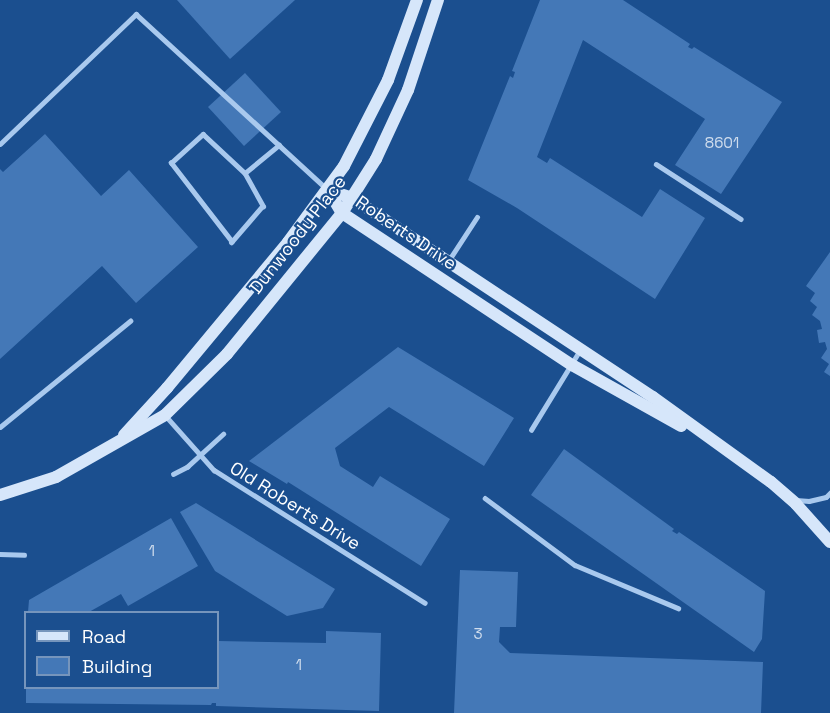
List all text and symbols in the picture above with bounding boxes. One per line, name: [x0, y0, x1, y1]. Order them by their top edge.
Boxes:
house number: 8601: [705, 134, 739, 152]
street label: Dunwoody Place: [245, 171, 351, 299]
street label: Roberts Drive: [351, 191, 461, 275]
street label: Old Roberts Drive: [226, 457, 364, 555]
house number: 1: [149, 542, 155, 560]
legend: [24, 611, 219, 689]
text: Road: [82, 625, 126, 648]
house number: 3: [473, 625, 483, 643]
text: Building: [82, 655, 152, 678]
house number: 1: [296, 656, 302, 674]

